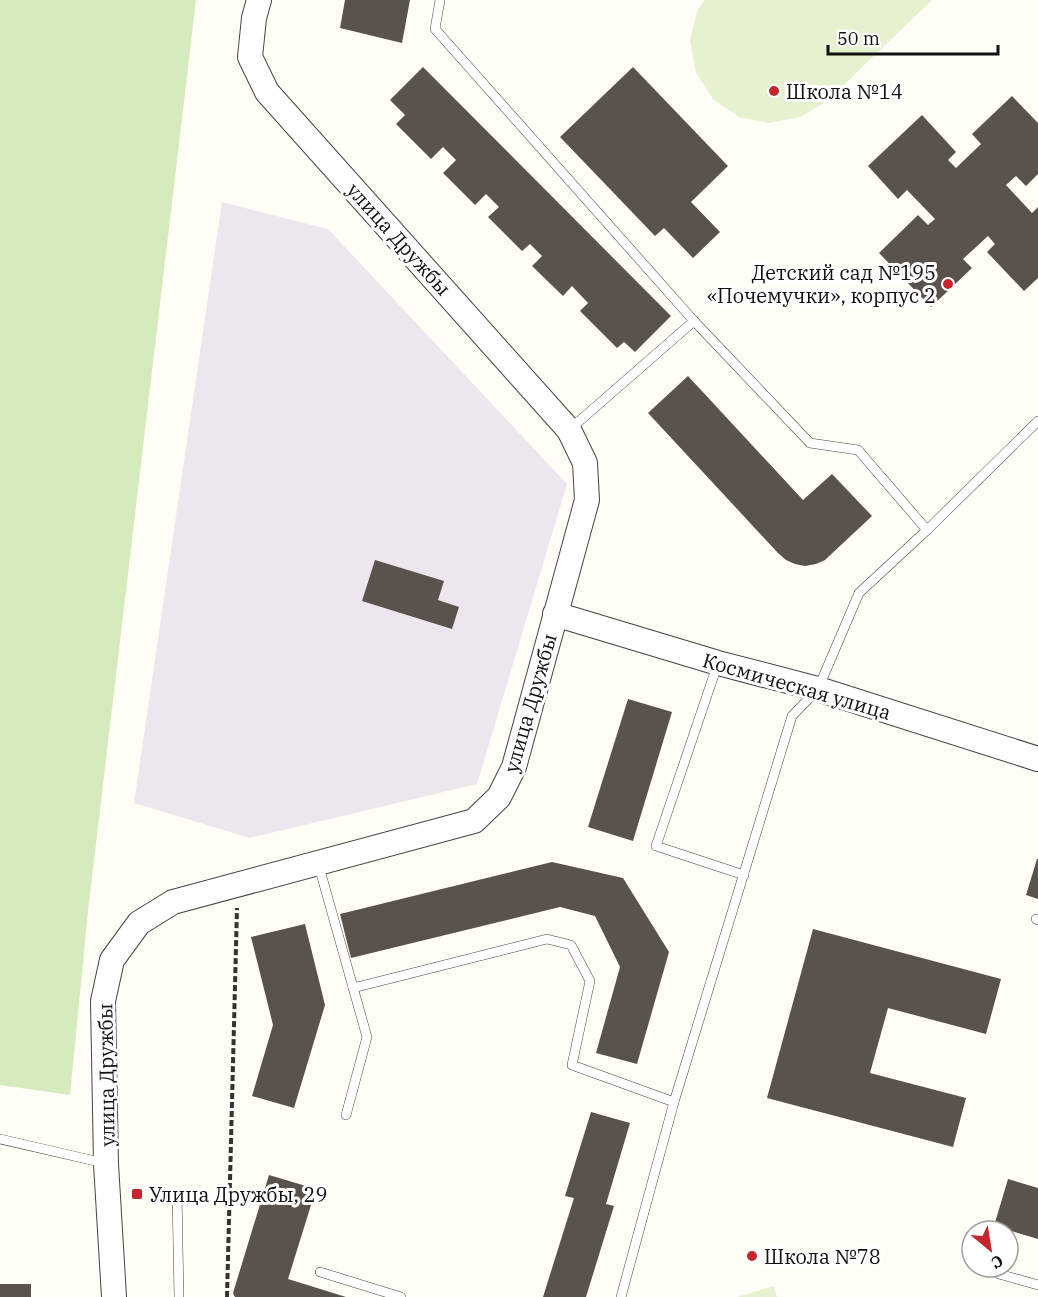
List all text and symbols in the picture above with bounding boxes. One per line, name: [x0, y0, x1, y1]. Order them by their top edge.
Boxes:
scale bar: [828, 18, 998, 56]
text: 50 m: [837, 27, 880, 50]
place label: Школа №14: [786, 78, 903, 105]
marker: Школа №14: [767, 84, 781, 98]
street label: улица Дружбы: [341, 177, 457, 301]
place label: Детский сад №195 «Почемучки», корпус 2: [707, 259, 936, 309]
marker: Детский сад №195 «Почемучки», корпус 2: [941, 277, 955, 291]
street label: улица Дружбы: [497, 630, 563, 776]
street label: Космическая улица: [700, 646, 894, 726]
street label: улица Дружбы: [91, 1003, 121, 1147]
place label: Улица Дружбы, 29: [149, 1181, 328, 1208]
marker: Улица Дружбы, 29: [130, 1187, 144, 1201]
north arrow: [960, 1219, 1020, 1279]
place label: Школа №78: [764, 1243, 881, 1270]
marker: Школа №78: [745, 1249, 759, 1263]
text: С: [988, 1251, 1007, 1273]

